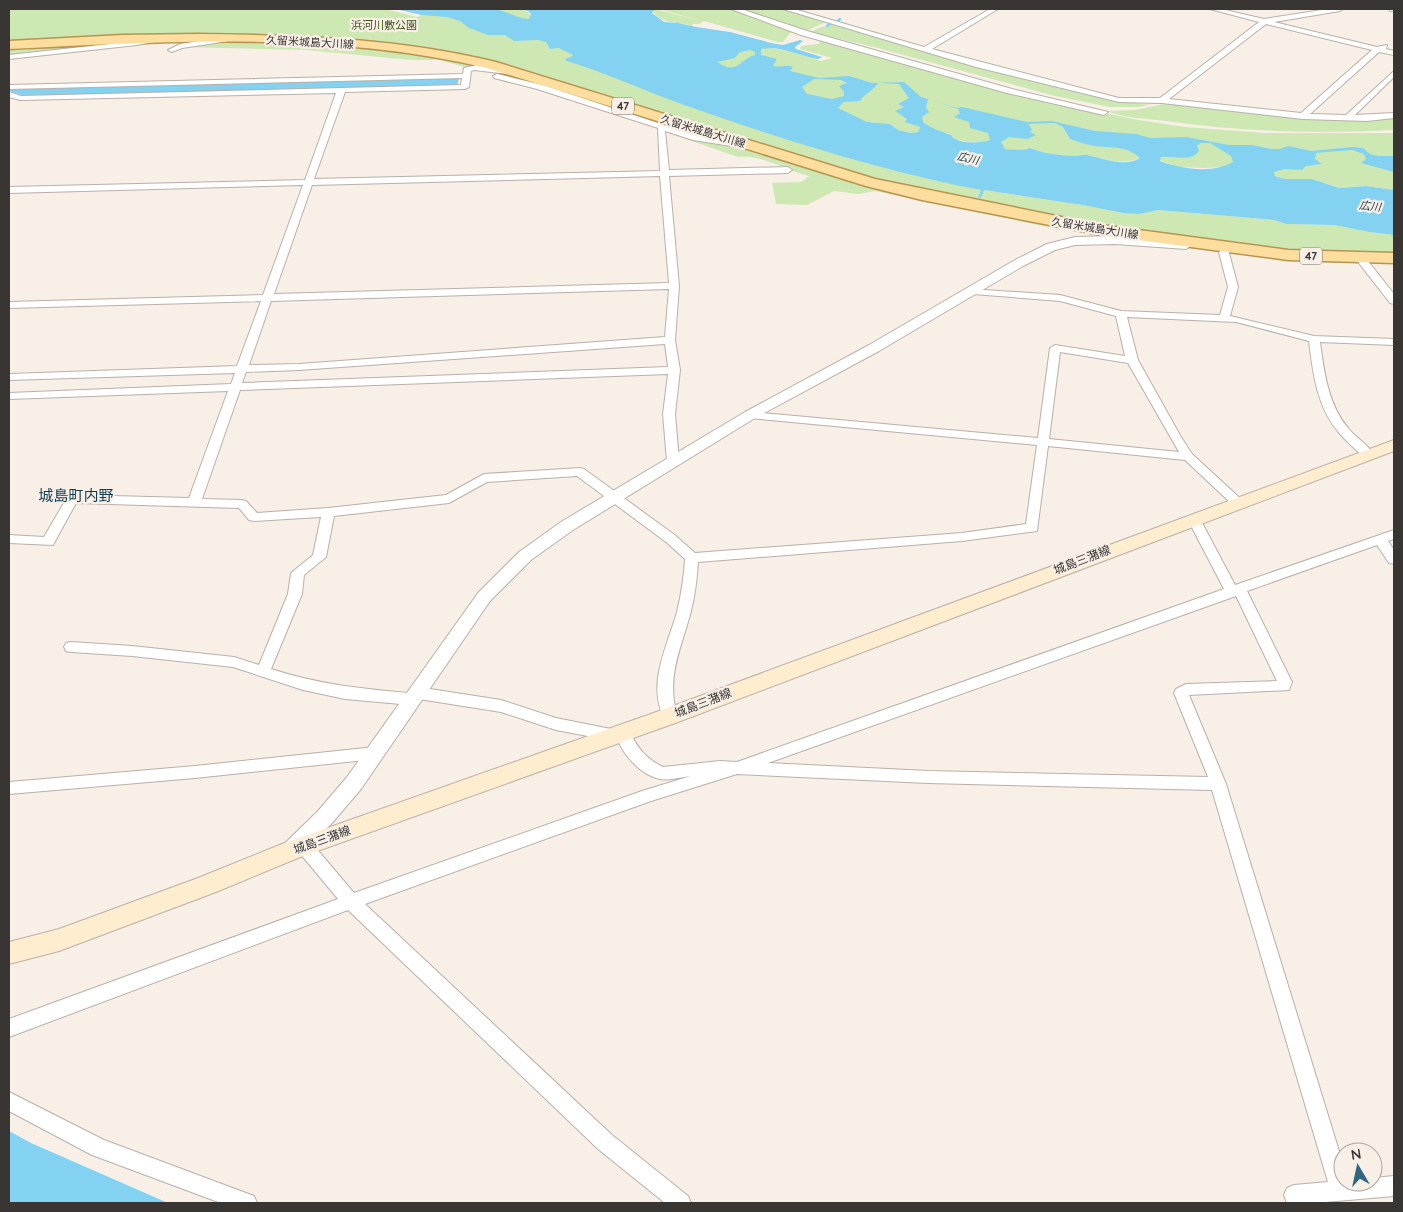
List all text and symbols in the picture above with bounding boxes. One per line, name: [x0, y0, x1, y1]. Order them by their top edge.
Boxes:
park label: 浜河川敷公園: [351, 18, 417, 32]
street label: 久留米城島大川線: [266, 33, 354, 51]
road number: 47: [612, 98, 634, 114]
street label: 久留米城島大川線: [659, 111, 747, 151]
water label: 広川: [956, 149, 981, 168]
water label: 広川: [1358, 198, 1383, 214]
street label: 久留米城島大川線: [1050, 214, 1140, 242]
road number: 47: [1300, 248, 1322, 264]
district label: 城島町内野: [38, 486, 114, 505]
street label: 城島三潴線: [1051, 542, 1113, 577]
street label: 城島三潴線: [672, 685, 734, 720]
street label: 城島三潴線: [291, 822, 353, 857]
north arrow: [1333, 1142, 1383, 1192]
text: N: [1349, 1144, 1362, 1164]

